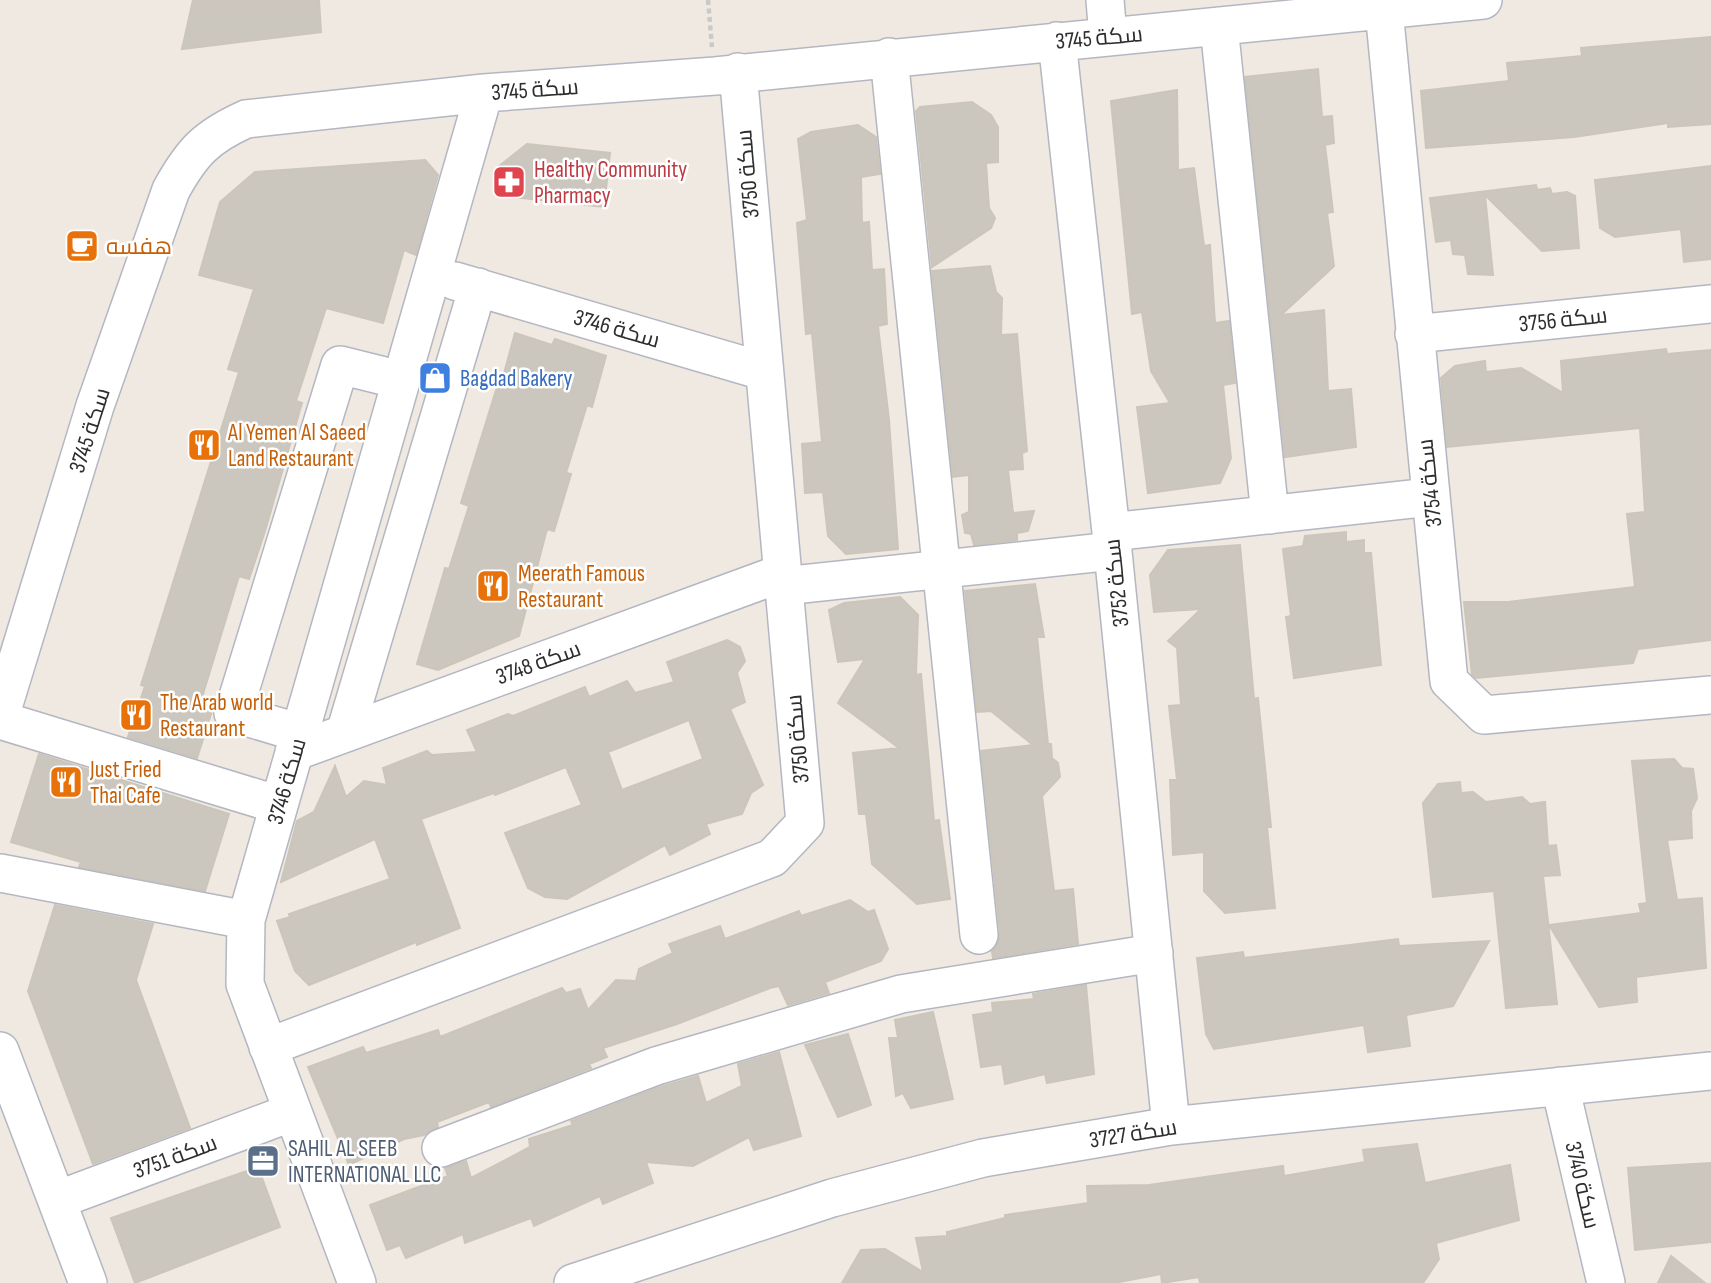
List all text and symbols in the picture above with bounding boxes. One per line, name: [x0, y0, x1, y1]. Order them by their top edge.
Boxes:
street label: سكة 3745: [1054, 20, 1144, 56]
street label: سكة 3745: [490, 73, 580, 107]
street label: سكة 3750: [730, 128, 766, 220]
place label: Healthy Community Pharmacy: [534, 156, 687, 210]
pharmacy icon: Healthy Community Pharmacy: [490, 163, 528, 201]
cafe icon: هفسه: [63, 227, 101, 265]
place label: هفسه: [106, 233, 172, 261]
street label: سكة 3756: [1517, 301, 1609, 339]
street label: سكة 3746: [570, 303, 663, 355]
shop icon: Bagdad Bakery: [416, 359, 454, 397]
place label: Bagdad Bakery: [460, 365, 573, 393]
street label: سكة 3745: [63, 384, 117, 476]
place label: Al Yemen Al Saeed Land Restaurant: [227, 419, 366, 473]
restaurant icon: Al Yemen Al Saeed Land Restaurant: [185, 426, 223, 464]
street label: سكة 3754: [1411, 437, 1449, 529]
street label: سكة 3752: [1098, 537, 1136, 628]
place label: Meerath Famous Restaurant: [518, 560, 645, 614]
restaurant icon: Meerath Famous Restaurant: [474, 567, 512, 605]
street label: سكة 3748: [492, 635, 585, 691]
place label: The Arab world Restaurant: [160, 689, 273, 743]
street label: سكة 3750: [780, 693, 816, 785]
restaurant icon: The Arab world Restaurant: [117, 696, 155, 734]
street label: سكة 3746: [261, 735, 313, 828]
place label: Just Fried Thai Cafe: [89, 756, 162, 810]
restaurant icon: Just Fried Thai Cafe: [47, 763, 85, 801]
street label: سكة 3727: [1087, 1113, 1179, 1155]
street label: سكة 3751: [130, 1129, 221, 1185]
place label: SAHIL AL SEEB INTERNATIONAL LLC: [288, 1135, 441, 1189]
street label: سكة 3740: [1558, 1139, 1606, 1232]
office icon: SAHIL AL SEEB INTERNATIONAL LLC: [244, 1142, 282, 1180]

